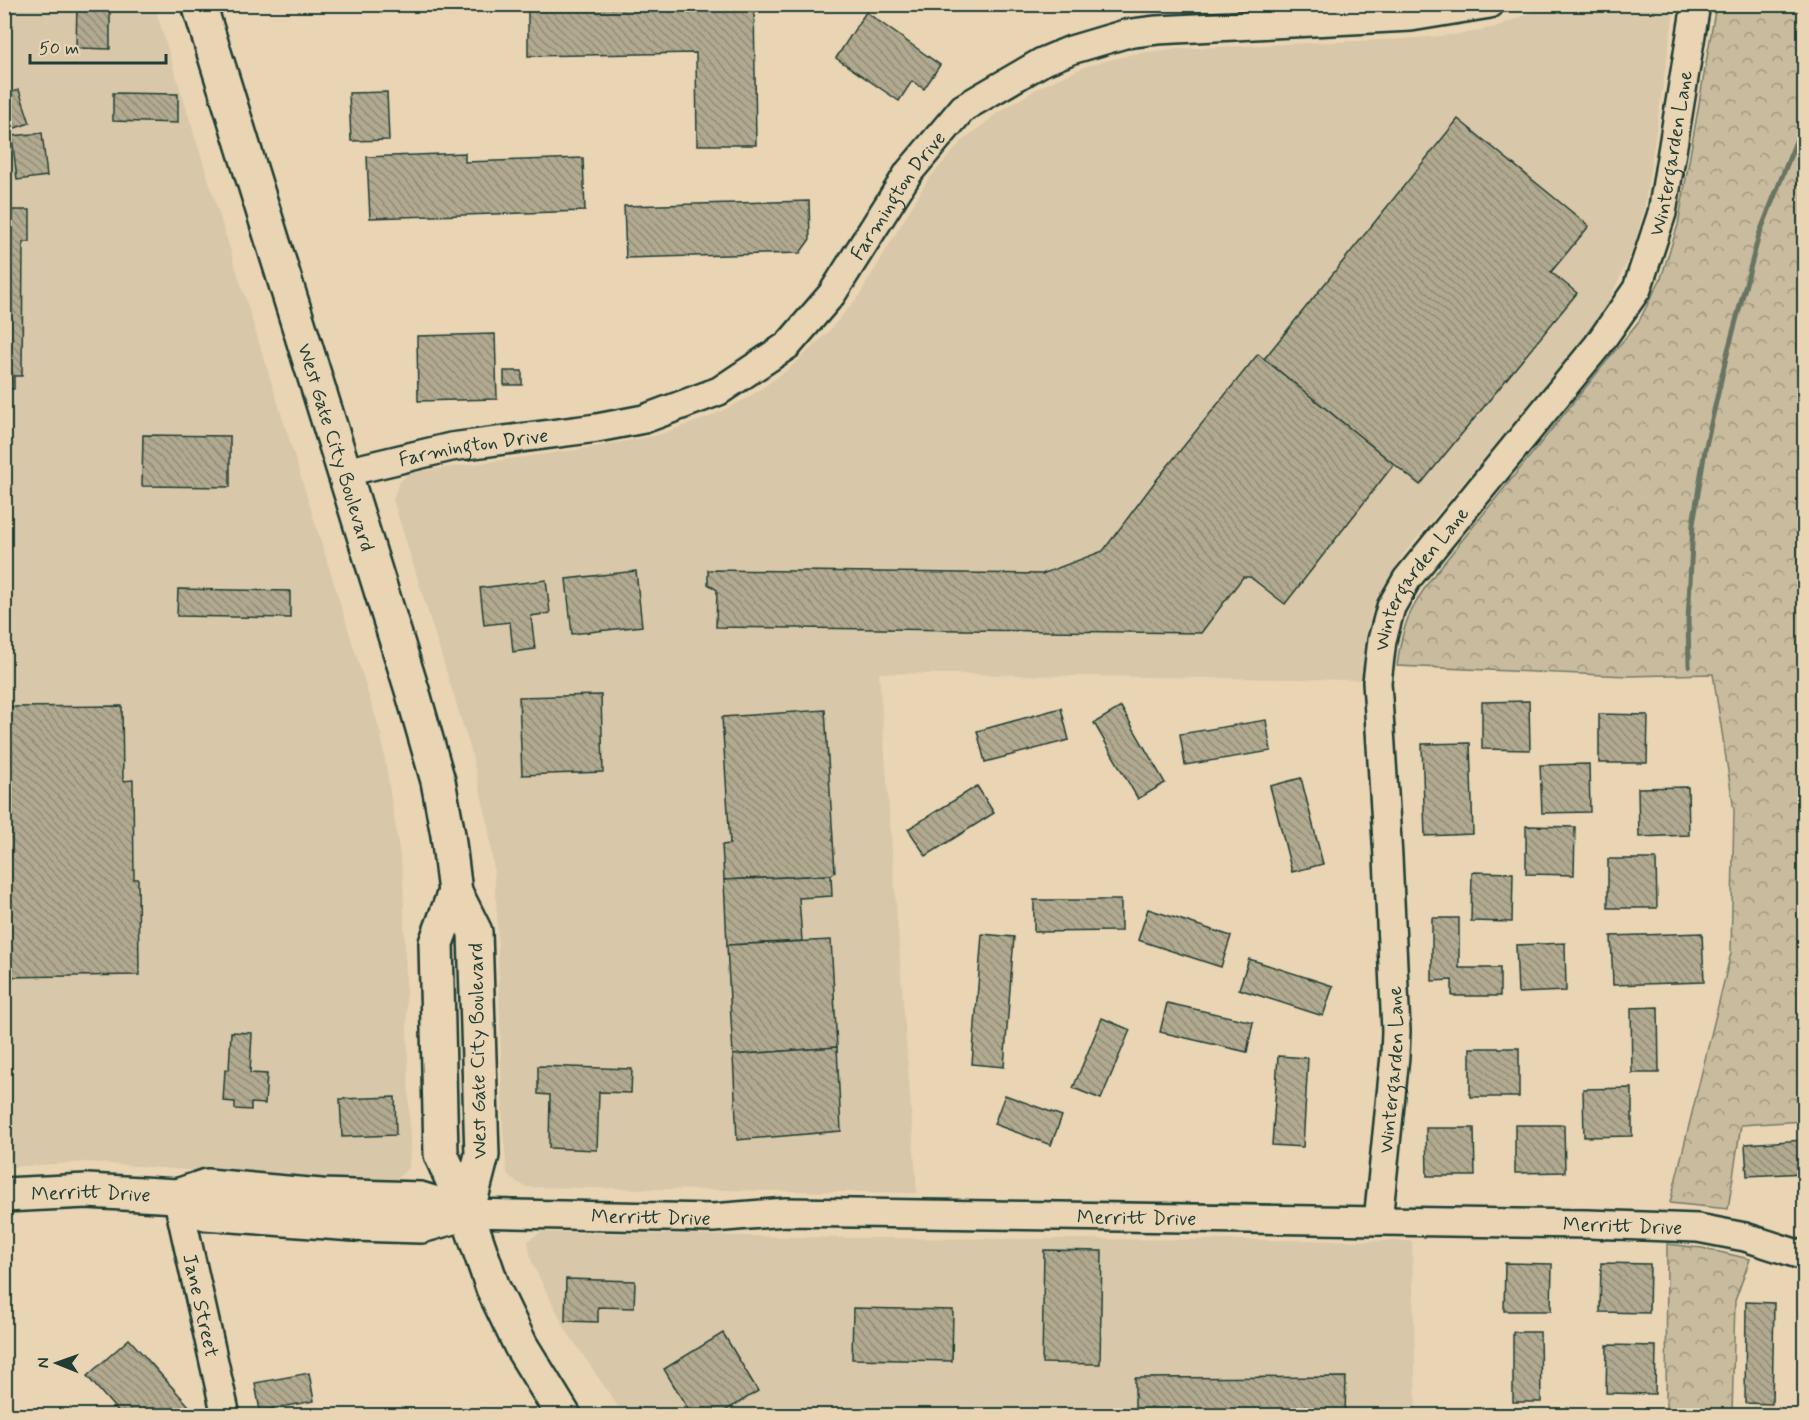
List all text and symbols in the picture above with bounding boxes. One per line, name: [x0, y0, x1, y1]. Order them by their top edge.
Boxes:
scale bar: [30, 27, 166, 65]
text: 50 m: [39, 37, 79, 61]
street label: Wintergarden Lane: [1643, 69, 1700, 240]
street label: Farmington Drive: [845, 126, 953, 266]
street label: West Gate City Boulevard: [290, 340, 380, 555]
street label: Farmington Drive: [396, 422, 550, 474]
street label: Wintergarden Lane: [1369, 501, 1476, 652]
street label: West Gate City Boulevard: [463, 943, 494, 1159]
street label: Wintergarden Lane: [1373, 985, 1411, 1155]
street label: Merritt Drive: [31, 1179, 151, 1210]
street label: Merritt Drive: [591, 1204, 711, 1233]
street label: Merritt Drive: [1077, 1204, 1197, 1233]
street label: Merritt Drive: [1563, 1212, 1683, 1242]
street label: Jane Street: [175, 1251, 225, 1360]
north arrow: [27, 1333, 87, 1393]
text: N: [33, 1357, 54, 1368]

